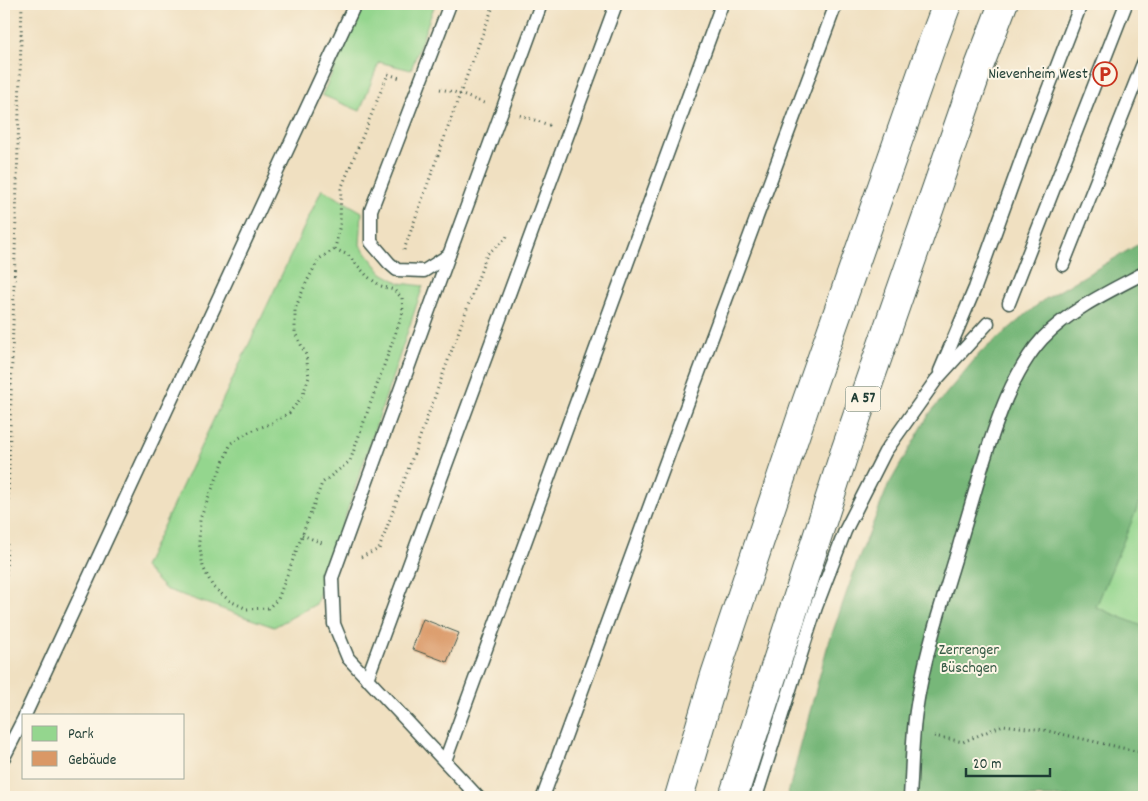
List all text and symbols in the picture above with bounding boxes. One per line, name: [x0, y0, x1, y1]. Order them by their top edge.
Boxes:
parking icon: Nievenheim West: [1092, 61, 1118, 87]
place label: Nievenheim West: [988, 63, 1088, 86]
road number: A 57: [846, 386, 880, 412]
park label: Zerrenger Büschgen: [939, 639, 999, 680]
legend: [22, 714, 185, 778]
text: Park: [68, 724, 94, 746]
scale bar: [966, 746, 1049, 778]
text: Gebäude: [68, 750, 117, 772]
text: 20 m: [973, 754, 1001, 776]

